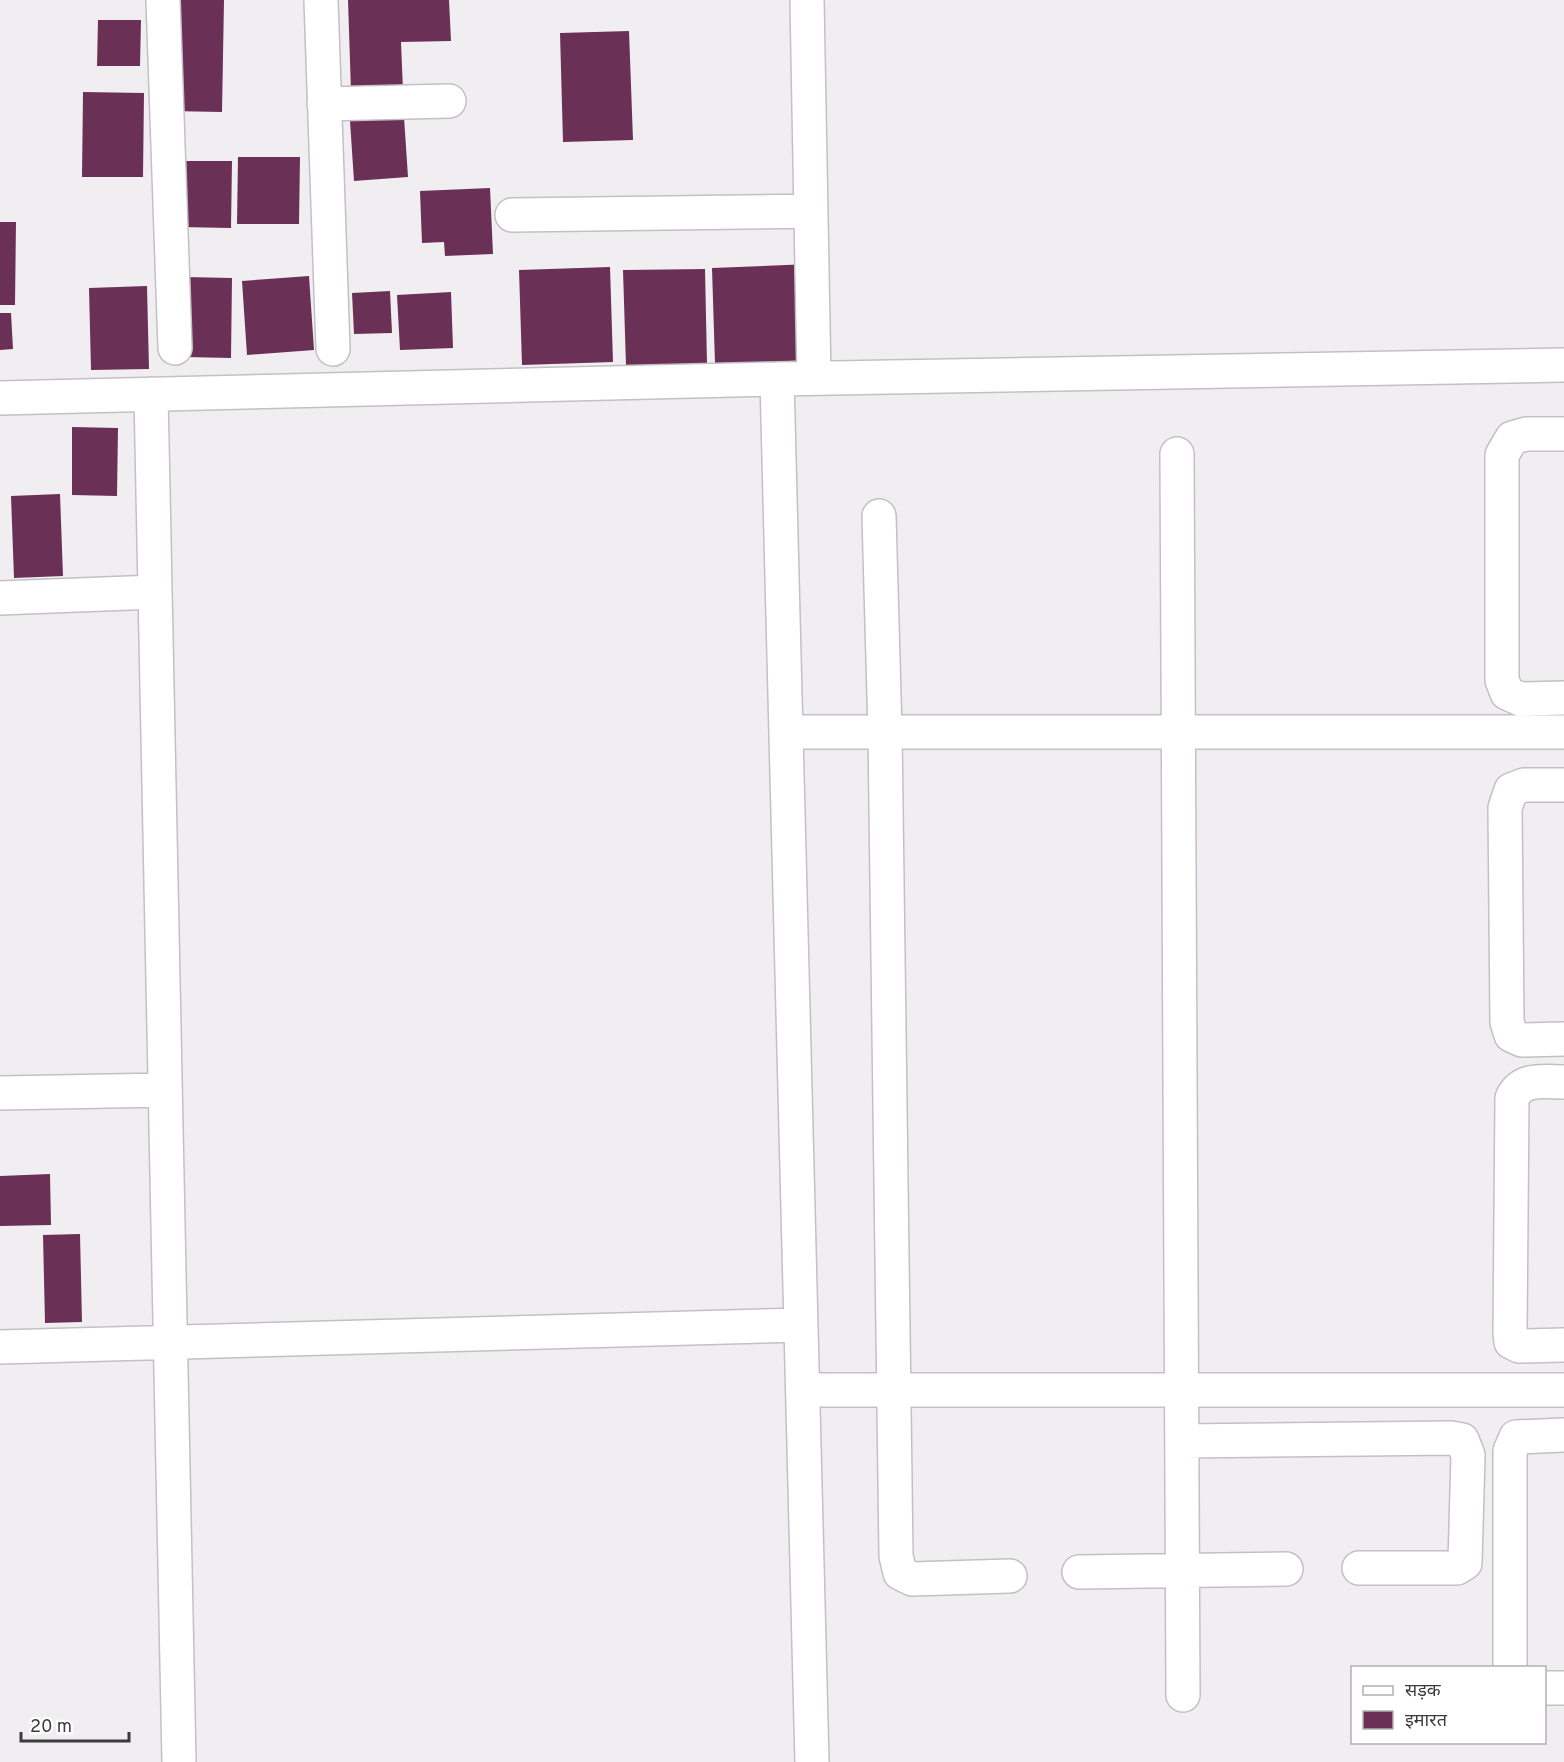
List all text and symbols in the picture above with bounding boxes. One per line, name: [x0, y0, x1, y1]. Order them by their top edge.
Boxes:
legend: [1351, 1666, 1546, 1744]
text: सड़क: [1405, 1680, 1442, 1703]
scale bar: [21, 1705, 129, 1743]
text: इमारत: [1405, 1710, 1448, 1733]
text: 20 m: [30, 1716, 72, 1739]

